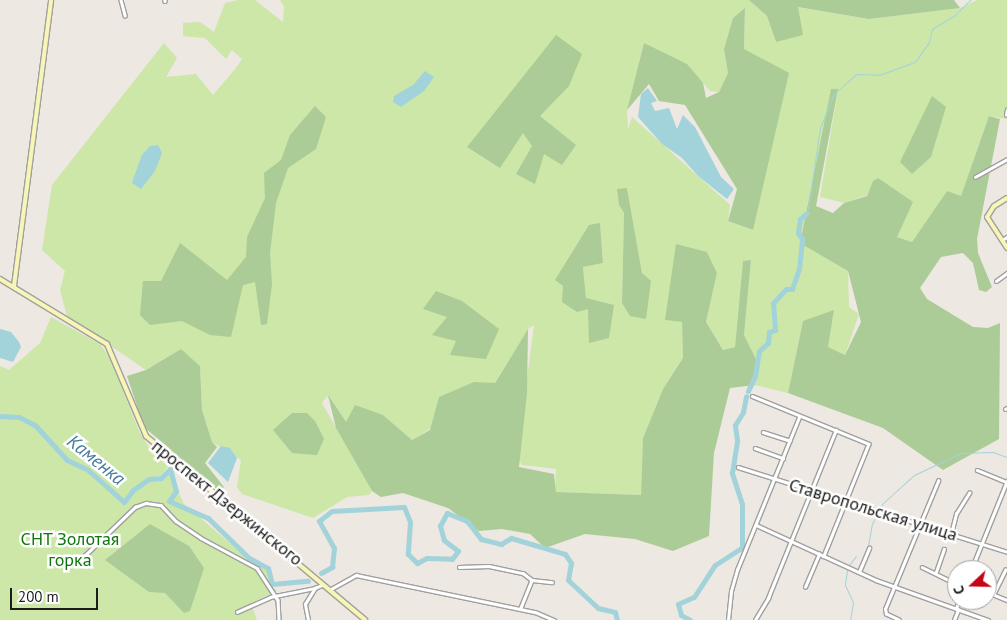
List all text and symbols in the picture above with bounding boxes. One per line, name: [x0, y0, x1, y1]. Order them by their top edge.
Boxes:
water label: Каменка: [62, 430, 130, 490]
street label: проспект Дзержинского: [147, 435, 307, 571]
street label: Ставропольская улица: [786, 474, 960, 546]
park label: СНТ Золотая горка: [20, 529, 120, 572]
north arrow: [947, 560, 997, 610]
scale bar: [12, 578, 100, 610]
text: С: [949, 583, 969, 597]
text: 200 m: [18, 587, 59, 606]

